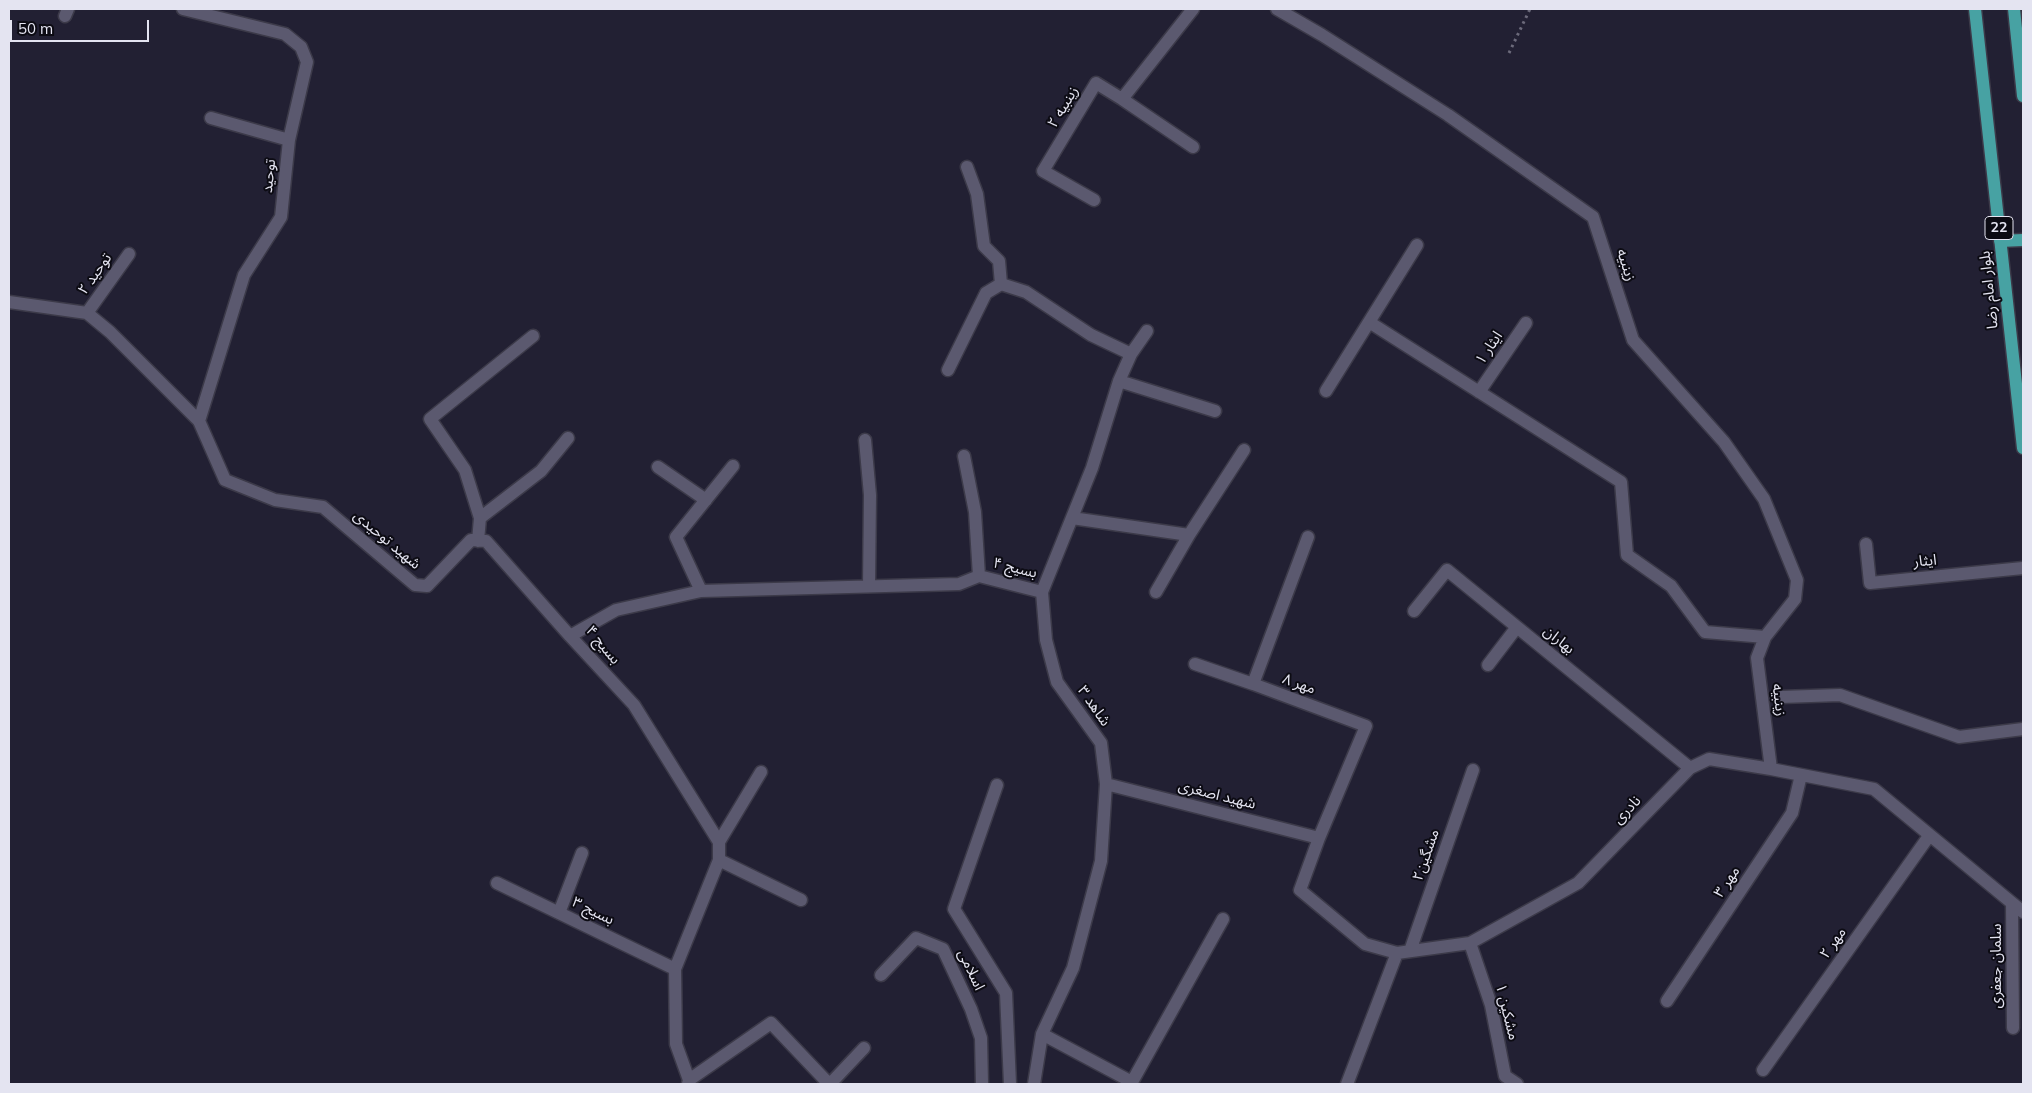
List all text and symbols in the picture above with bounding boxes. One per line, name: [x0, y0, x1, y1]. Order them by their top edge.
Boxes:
scale bar: [12, 10, 151, 42]
text: 50 m: [18, 19, 53, 38]
street label: زینبیه ۲: [1044, 83, 1082, 131]
street label: توحید: [258, 158, 280, 194]
road number: 22: [1985, 217, 2013, 240]
street label: زینبیه: [1612, 247, 1640, 283]
street label: توحید ۲: [74, 250, 116, 298]
street label: بلوار امام رضا: [1976, 250, 2002, 330]
street label: ایثار ۱: [1471, 328, 1507, 368]
street label: شهید توحیدی: [350, 507, 424, 573]
street label: ایثار: [1913, 551, 1937, 571]
street label: بسیج ۴: [991, 554, 1039, 582]
street label: بسیج ۴: [582, 622, 624, 668]
street label: بهاران: [1540, 622, 1578, 658]
street label: مهر ۸: [1280, 670, 1318, 698]
street label: شاهد ۳: [1074, 682, 1114, 730]
street label: زینبیه: [1768, 683, 1790, 717]
street label: شهید اصغری: [1176, 777, 1258, 813]
street label: نادری: [1609, 792, 1645, 828]
street label: مشگین۲: [1409, 827, 1443, 883]
street label: مهر ۳: [1710, 863, 1744, 901]
street label: بسیج ۳: [569, 893, 617, 929]
street label: مهر ۲: [1816, 924, 1850, 962]
street label: سلمان جعفری: [1987, 924, 2005, 1008]
street label: اسلامی: [954, 947, 988, 993]
street label: مشکین ۱: [1491, 982, 1523, 1042]

